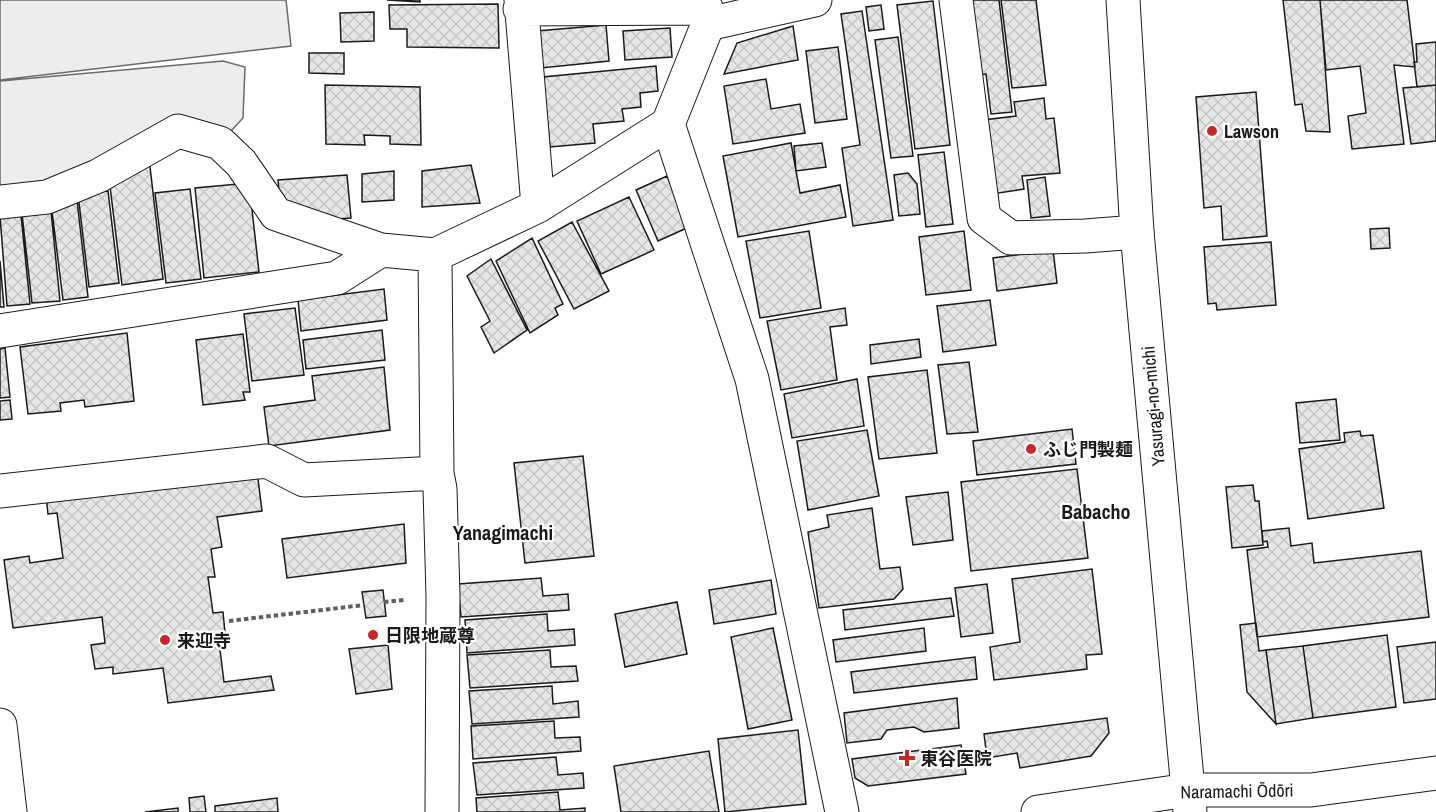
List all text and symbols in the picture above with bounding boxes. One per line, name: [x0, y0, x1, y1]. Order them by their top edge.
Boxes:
place label: Lawson: [1224, 119, 1279, 144]
marker: Lawson: [1205, 124, 1219, 138]
street label: Yasuragi-no-michi: [1135, 345, 1171, 467]
place label: ふじ門製麺: [1043, 437, 1133, 462]
marker: ふじ門製麺: [1024, 442, 1038, 456]
district label: Babacho: [1061, 498, 1131, 525]
district label: Yanagimachi: [453, 519, 553, 546]
place label: 日限地蔵尊: [385, 623, 475, 648]
place label: 来迎寺: [177, 628, 231, 653]
marker: 日限地蔵尊: [366, 628, 380, 642]
marker: 来迎寺: [158, 633, 172, 647]
place label: 東谷医院: [920, 746, 992, 771]
marker: 東谷医院: [898, 749, 916, 767]
street label: Naramachi Ōdōri: [1180, 778, 1294, 804]

